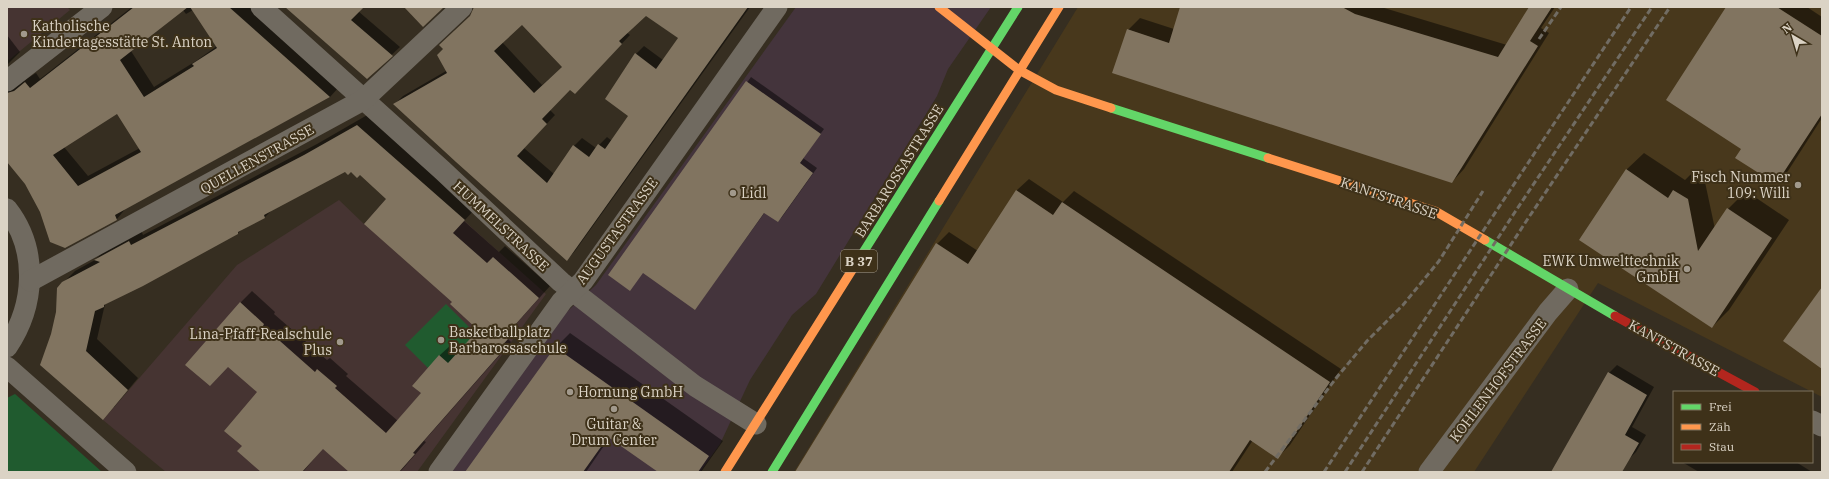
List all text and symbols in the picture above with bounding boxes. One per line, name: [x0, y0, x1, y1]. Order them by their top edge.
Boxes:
north arrow: [1773, 16, 1813, 56]
place label: Katholische Kindertagesstätte St. Anton: [32, 17, 212, 51]
text: N: [1779, 20, 1795, 36]
marker: Katholische Kindertagesstätte St. Anton: [19, 29, 29, 39]
street label: BARBAROSSASTRASSE: [851, 101, 947, 241]
street label: QUELLENSTRASSE: [197, 120, 317, 198]
place label: Fisch Nummer 109: Willi: [1691, 168, 1791, 202]
street label: KANTSTRASSE: [1338, 173, 1440, 223]
street label: AUGUSTASTRASSE: [572, 174, 662, 288]
street label: HUMMELSTRASSE: [449, 177, 553, 275]
marker: Fisch Nummer 109: Willi: [1793, 180, 1803, 190]
place label: Lidl: [741, 184, 766, 202]
marker: Lidl: [728, 188, 738, 198]
road number: B 37: [841, 250, 877, 272]
place label: EWK Umwelttechnik GmbH: [1543, 252, 1680, 286]
marker: EWK Umwelttechnik GmbH: [1682, 264, 1692, 274]
street label: KOHLENHOFSTRASSE: [1446, 315, 1550, 445]
street label: KANTSTRASSE: [1625, 316, 1723, 380]
place label: Basketballplatz Barbarossaschule: [449, 323, 567, 357]
place label: Lina-Pfaff-Realschule Plus: [189, 325, 332, 359]
marker: Basketballplatz Barbarossaschule: [436, 335, 446, 345]
marker: Lina-Pfaff-Realschule Plus: [335, 337, 345, 347]
place label: Hornung GmbH: [578, 383, 683, 401]
marker: Hornung GmbH: [565, 387, 575, 397]
legend: [1673, 391, 1813, 463]
text: Frei: [1709, 399, 1732, 414]
marker: Guitar & Drum Center: [609, 404, 619, 414]
place label: Guitar & Drum Center: [571, 415, 658, 449]
text: Zäh: [1709, 419, 1731, 434]
text: Stau: [1709, 439, 1735, 454]

